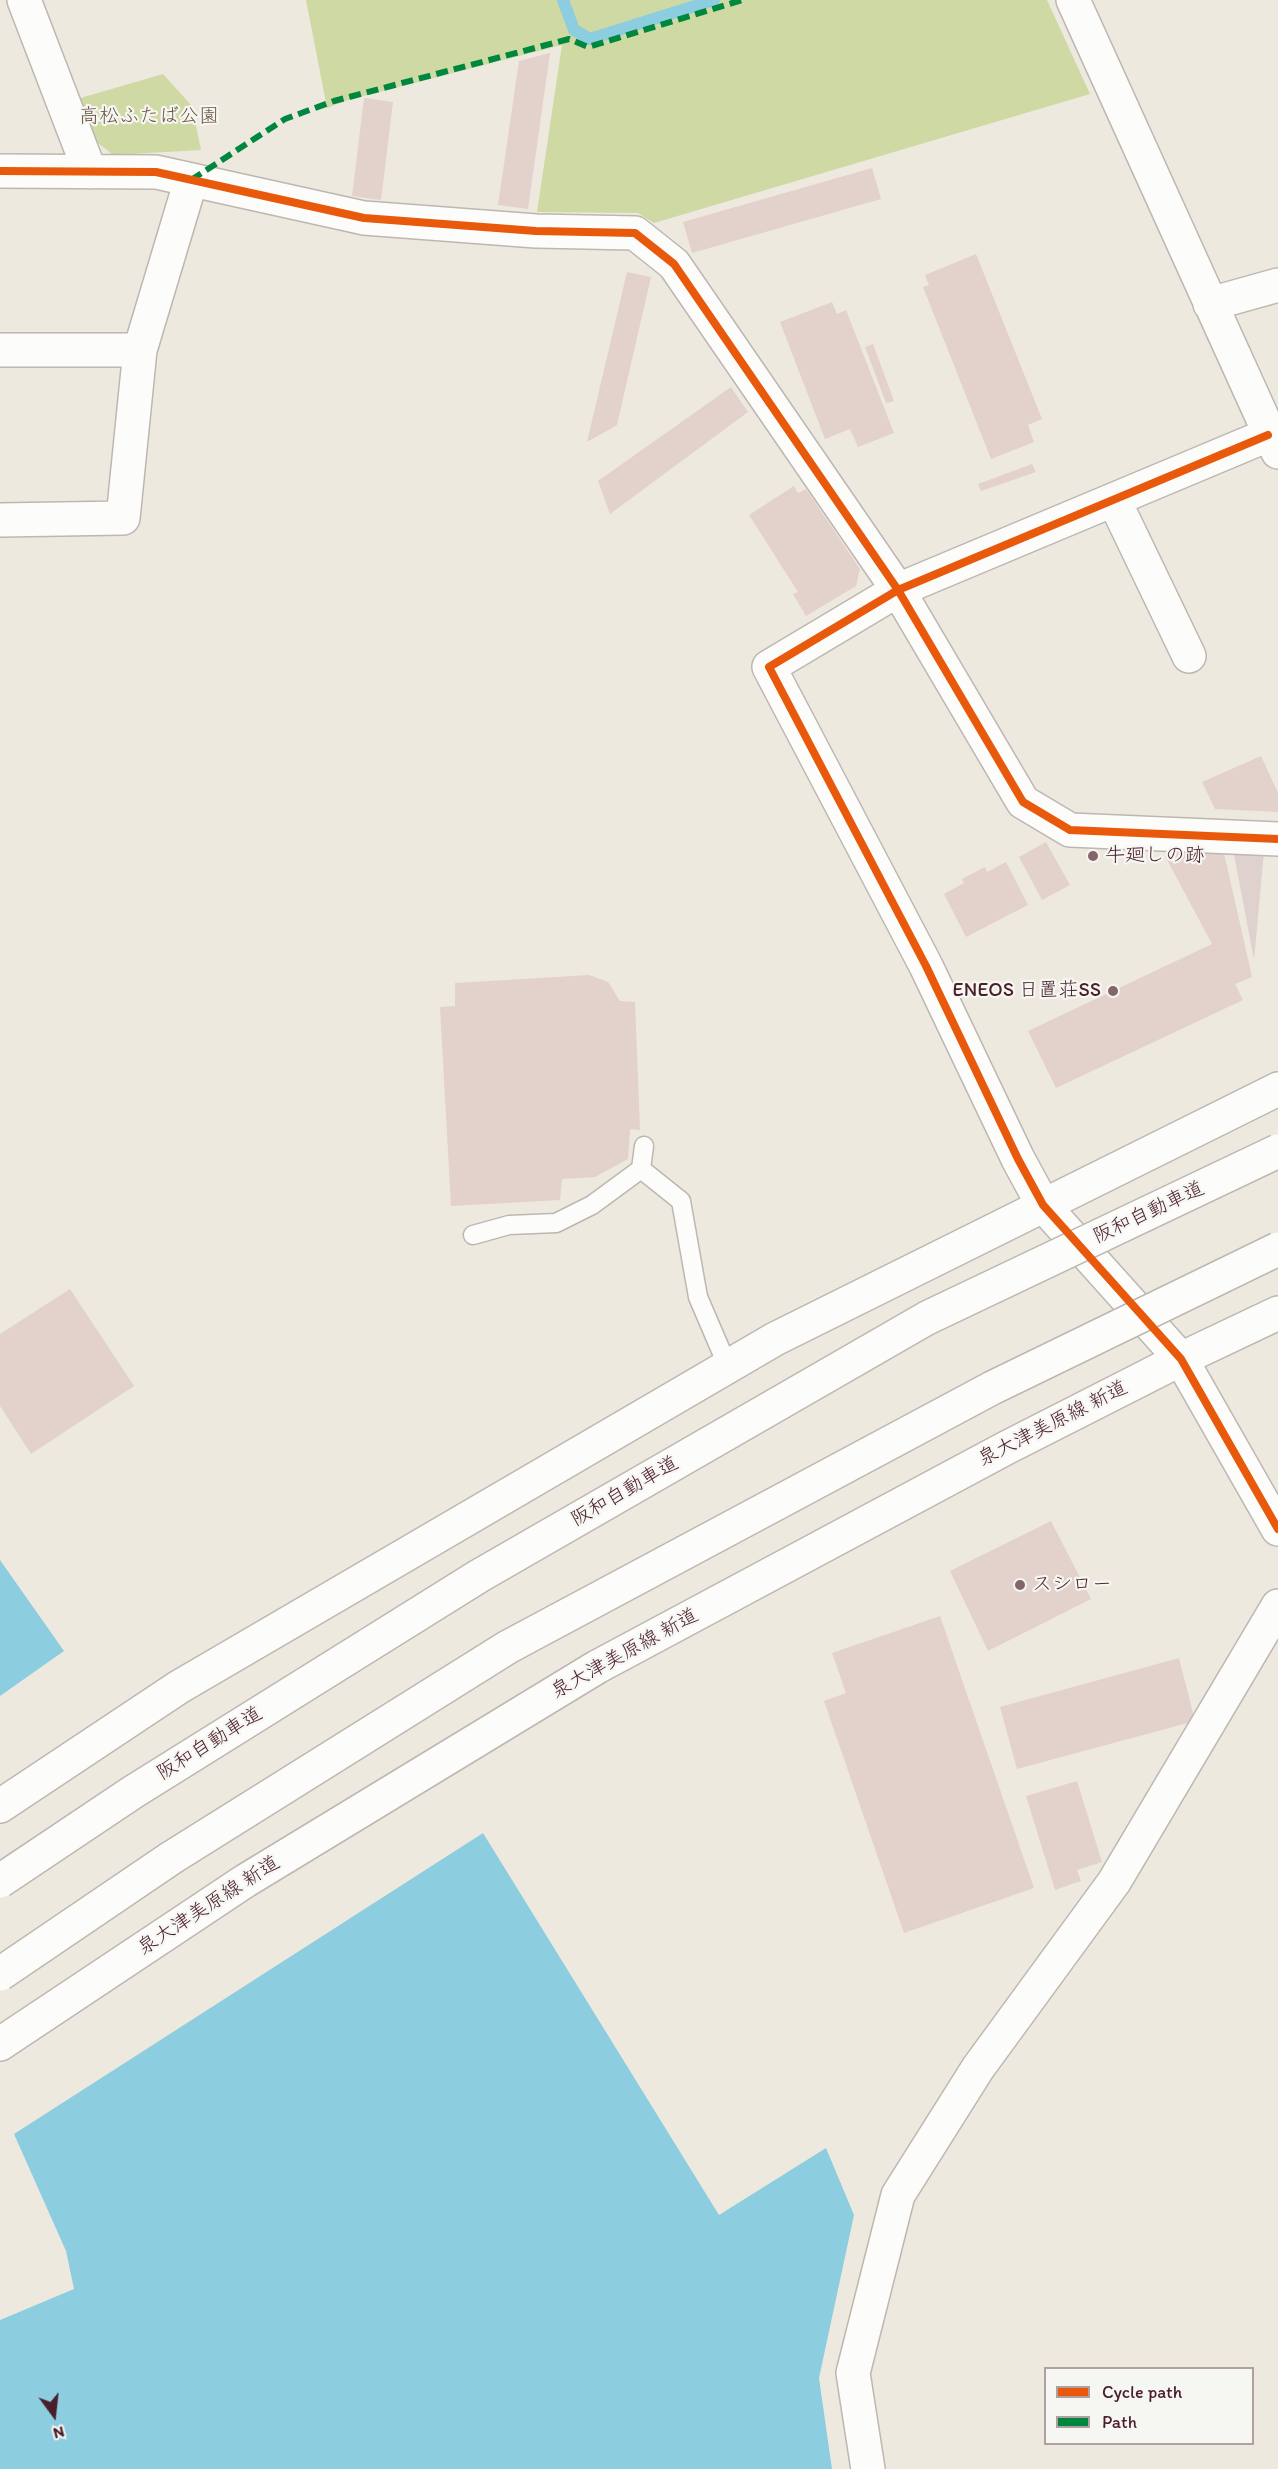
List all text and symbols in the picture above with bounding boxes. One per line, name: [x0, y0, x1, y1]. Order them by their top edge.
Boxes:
park label: 高松ふたば公園: [79, 105, 219, 129]
place label: 牛廻しの跡: [1105, 844, 1205, 868]
marker: 牛廻しの跡: [1086, 849, 1100, 863]
place label: ENEOS 日置荘SS: [953, 979, 1101, 1003]
marker: ENEOS 日置荘SS: [1106, 984, 1120, 998]
street label: 阪和自動車道: [1090, 1177, 1208, 1249]
street label: 泉大津美原線 新道: [974, 1376, 1132, 1472]
street label: 阪和自動車道: [567, 1452, 683, 1532]
place label: スシロー: [1032, 1573, 1112, 1597]
marker: スシロー: [1013, 1578, 1027, 1592]
street label: 泉大津美原線 新道: [547, 1604, 703, 1704]
street label: 阪和自動車道: [153, 1702, 267, 1786]
street label: 泉大津美原線 新道: [133, 1851, 285, 1961]
legend: [1044, 2367, 1254, 2445]
text: Cycle path: [1102, 2381, 1182, 2403]
north arrow: [24, 2385, 84, 2445]
text: Path: [1102, 2411, 1137, 2433]
text: N: [51, 2422, 66, 2443]

